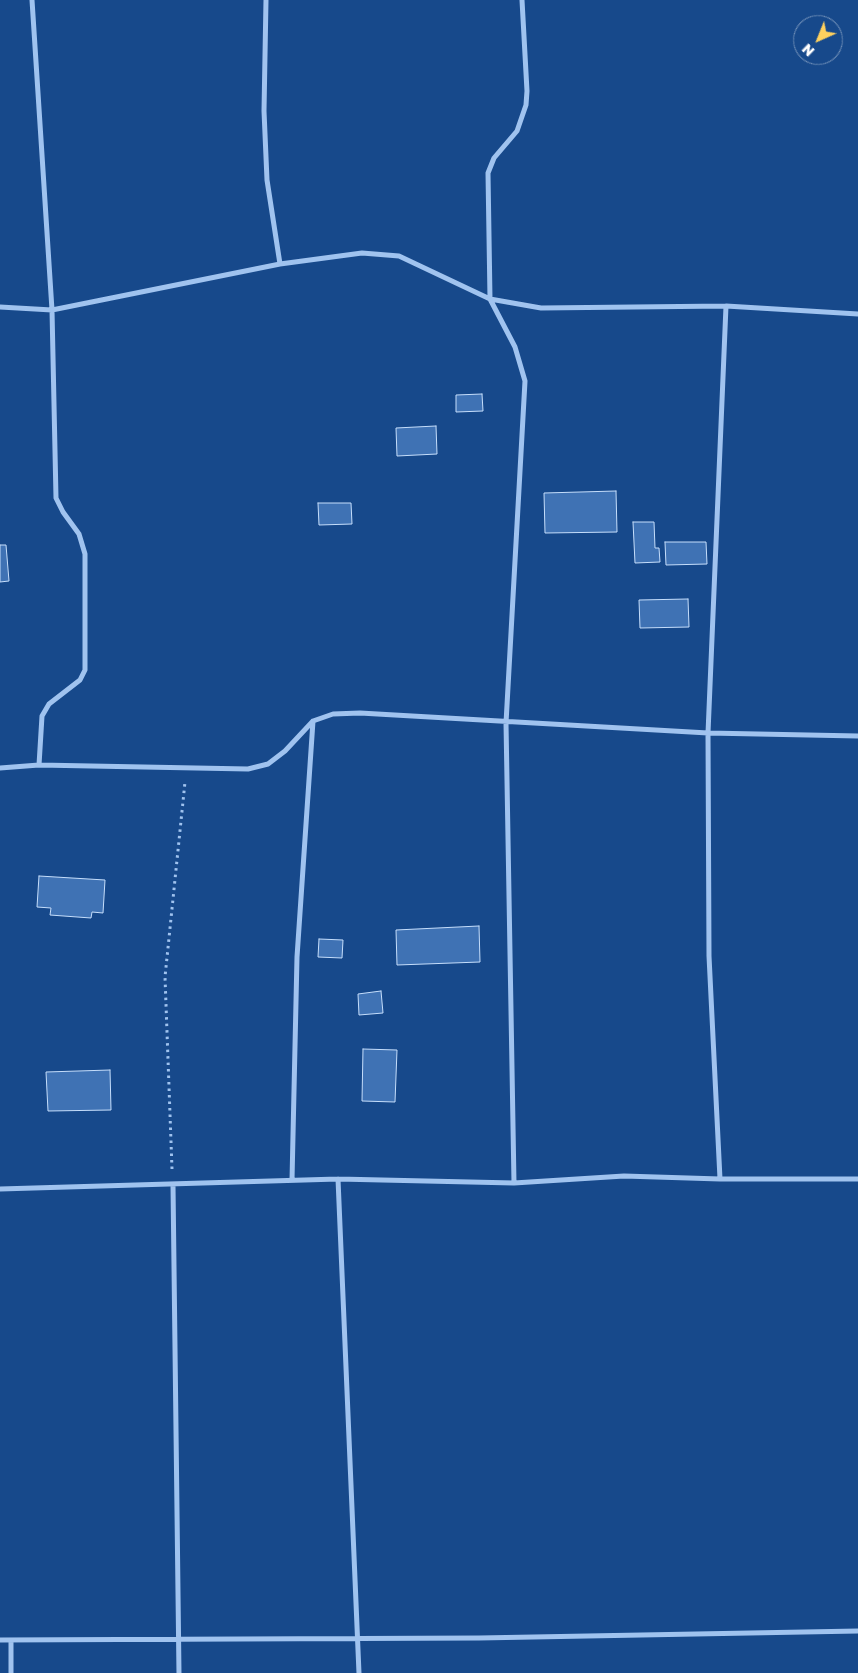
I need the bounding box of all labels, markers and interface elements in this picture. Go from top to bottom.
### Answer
north arrow [793,15,843,65]
text: N [798,41,818,60]

